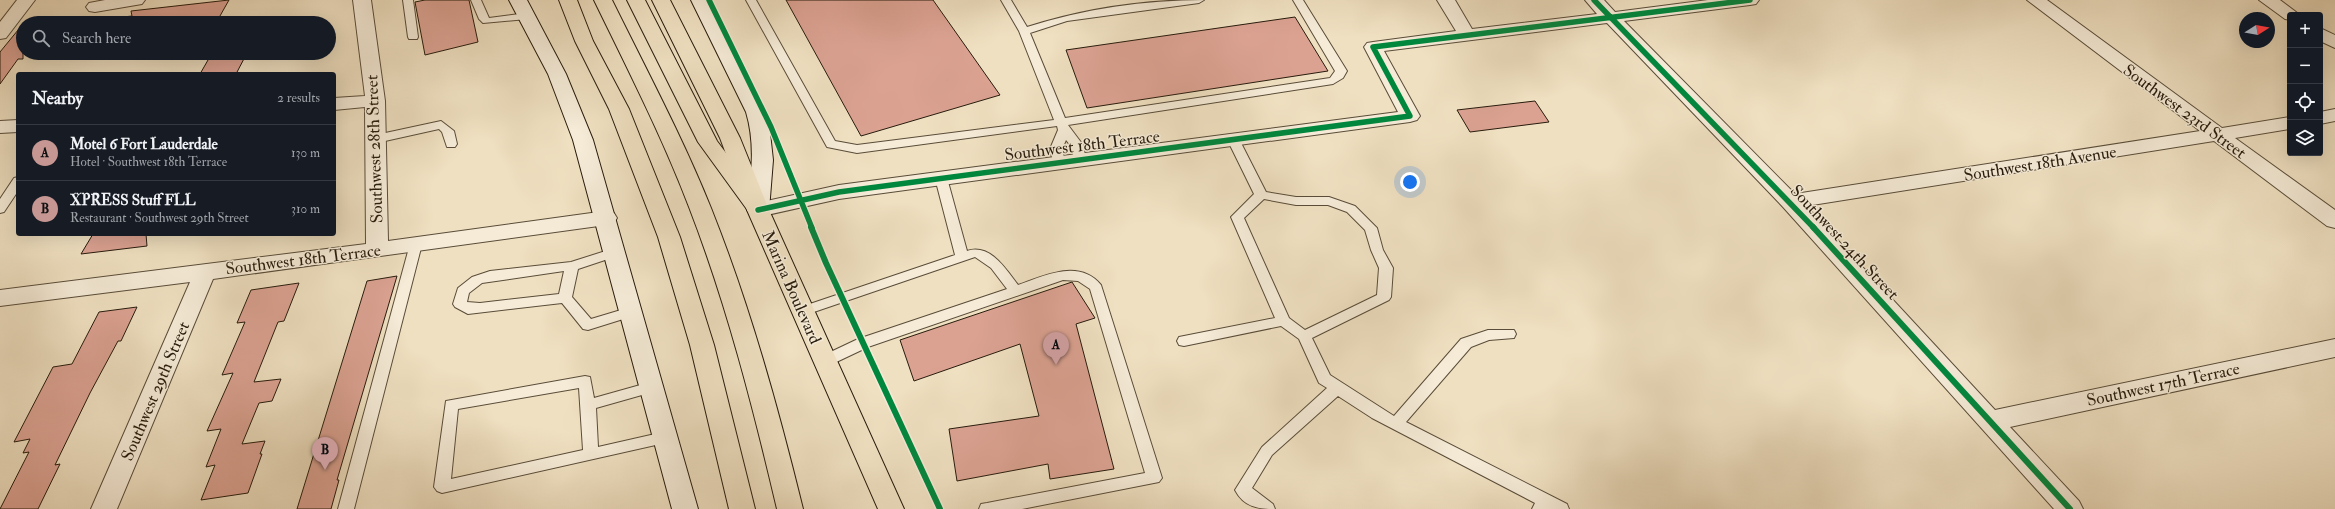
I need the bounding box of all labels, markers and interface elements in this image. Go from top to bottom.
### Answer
north arrow [2239,12,2275,48]
map controls [2287,12,2323,156]
button: + [2287,12,2323,48]
search box [16,16,336,60]
icon: search [30,27,52,49]
text: Search here [62,29,131,48]
button: − [2287,48,2323,84]
street label: Southwest 23rd Street [2119,60,2251,163]
street label: Southwest 28th Street [361,74,388,224]
button: locate [2287,84,2323,120]
text: Nearby [32,88,83,109]
text: 2 results [277,90,320,106]
button: layers [2287,120,2323,156]
street label: Southwest 18th Terrace [1003,126,1161,165]
text: Motel 6 Fort Lauderdale [70,135,218,154]
street label: Southwest 18th Avenue [1962,141,2118,186]
text: A [41,145,49,161]
text: 130 m [291,145,320,161]
text: Hotel · Southwest 18th Terrace [70,154,227,170]
your location [1400,172,1420,192]
street label: Southwest 24th Street [1786,180,1904,305]
text: XPRESS Stuff FLL [70,191,196,210]
text: B [41,201,49,217]
text: 310 m [291,201,320,217]
text: Restaurant · Southwest 29th Street [70,210,249,226]
street label: Marina Boulevard [757,227,826,348]
street label: Southwest 18th Terrace [224,240,382,279]
street label: Southwest 29th Street [117,318,194,464]
pin: A [1043,332,1069,365]
street label: Southwest 17th Terrace [2085,358,2242,411]
pin: B [312,437,338,470]

